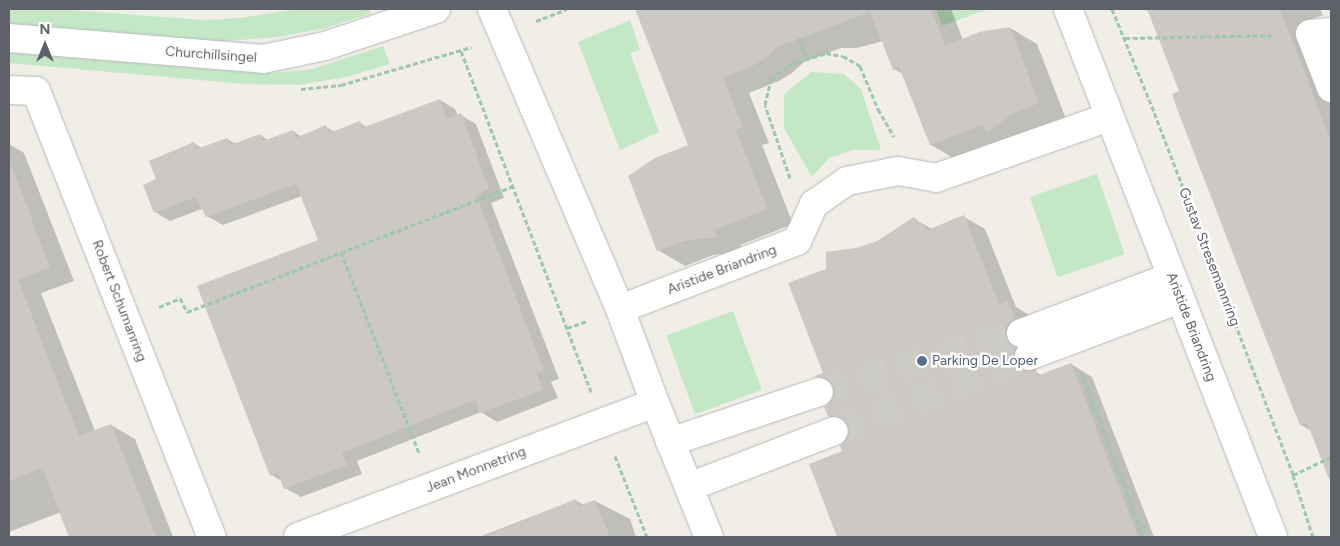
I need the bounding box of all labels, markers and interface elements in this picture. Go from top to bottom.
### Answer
north arrow [20,20,70,70]
text: N [40,21,50,38]
street label: Churchillsingel [165,43,257,67]
street label: Gustav Stresemannring [1175,185,1243,329]
street label: Robert Schumanring [88,238,150,364]
street label: Aristide Briandring [665,241,779,299]
street label: Aristide Briandring [1162,270,1220,384]
place label: Parking De Loper [932,353,1038,369]
marker: Parking De Loper [916,355,928,367]
street label: Jean Monnetring [424,443,528,497]

